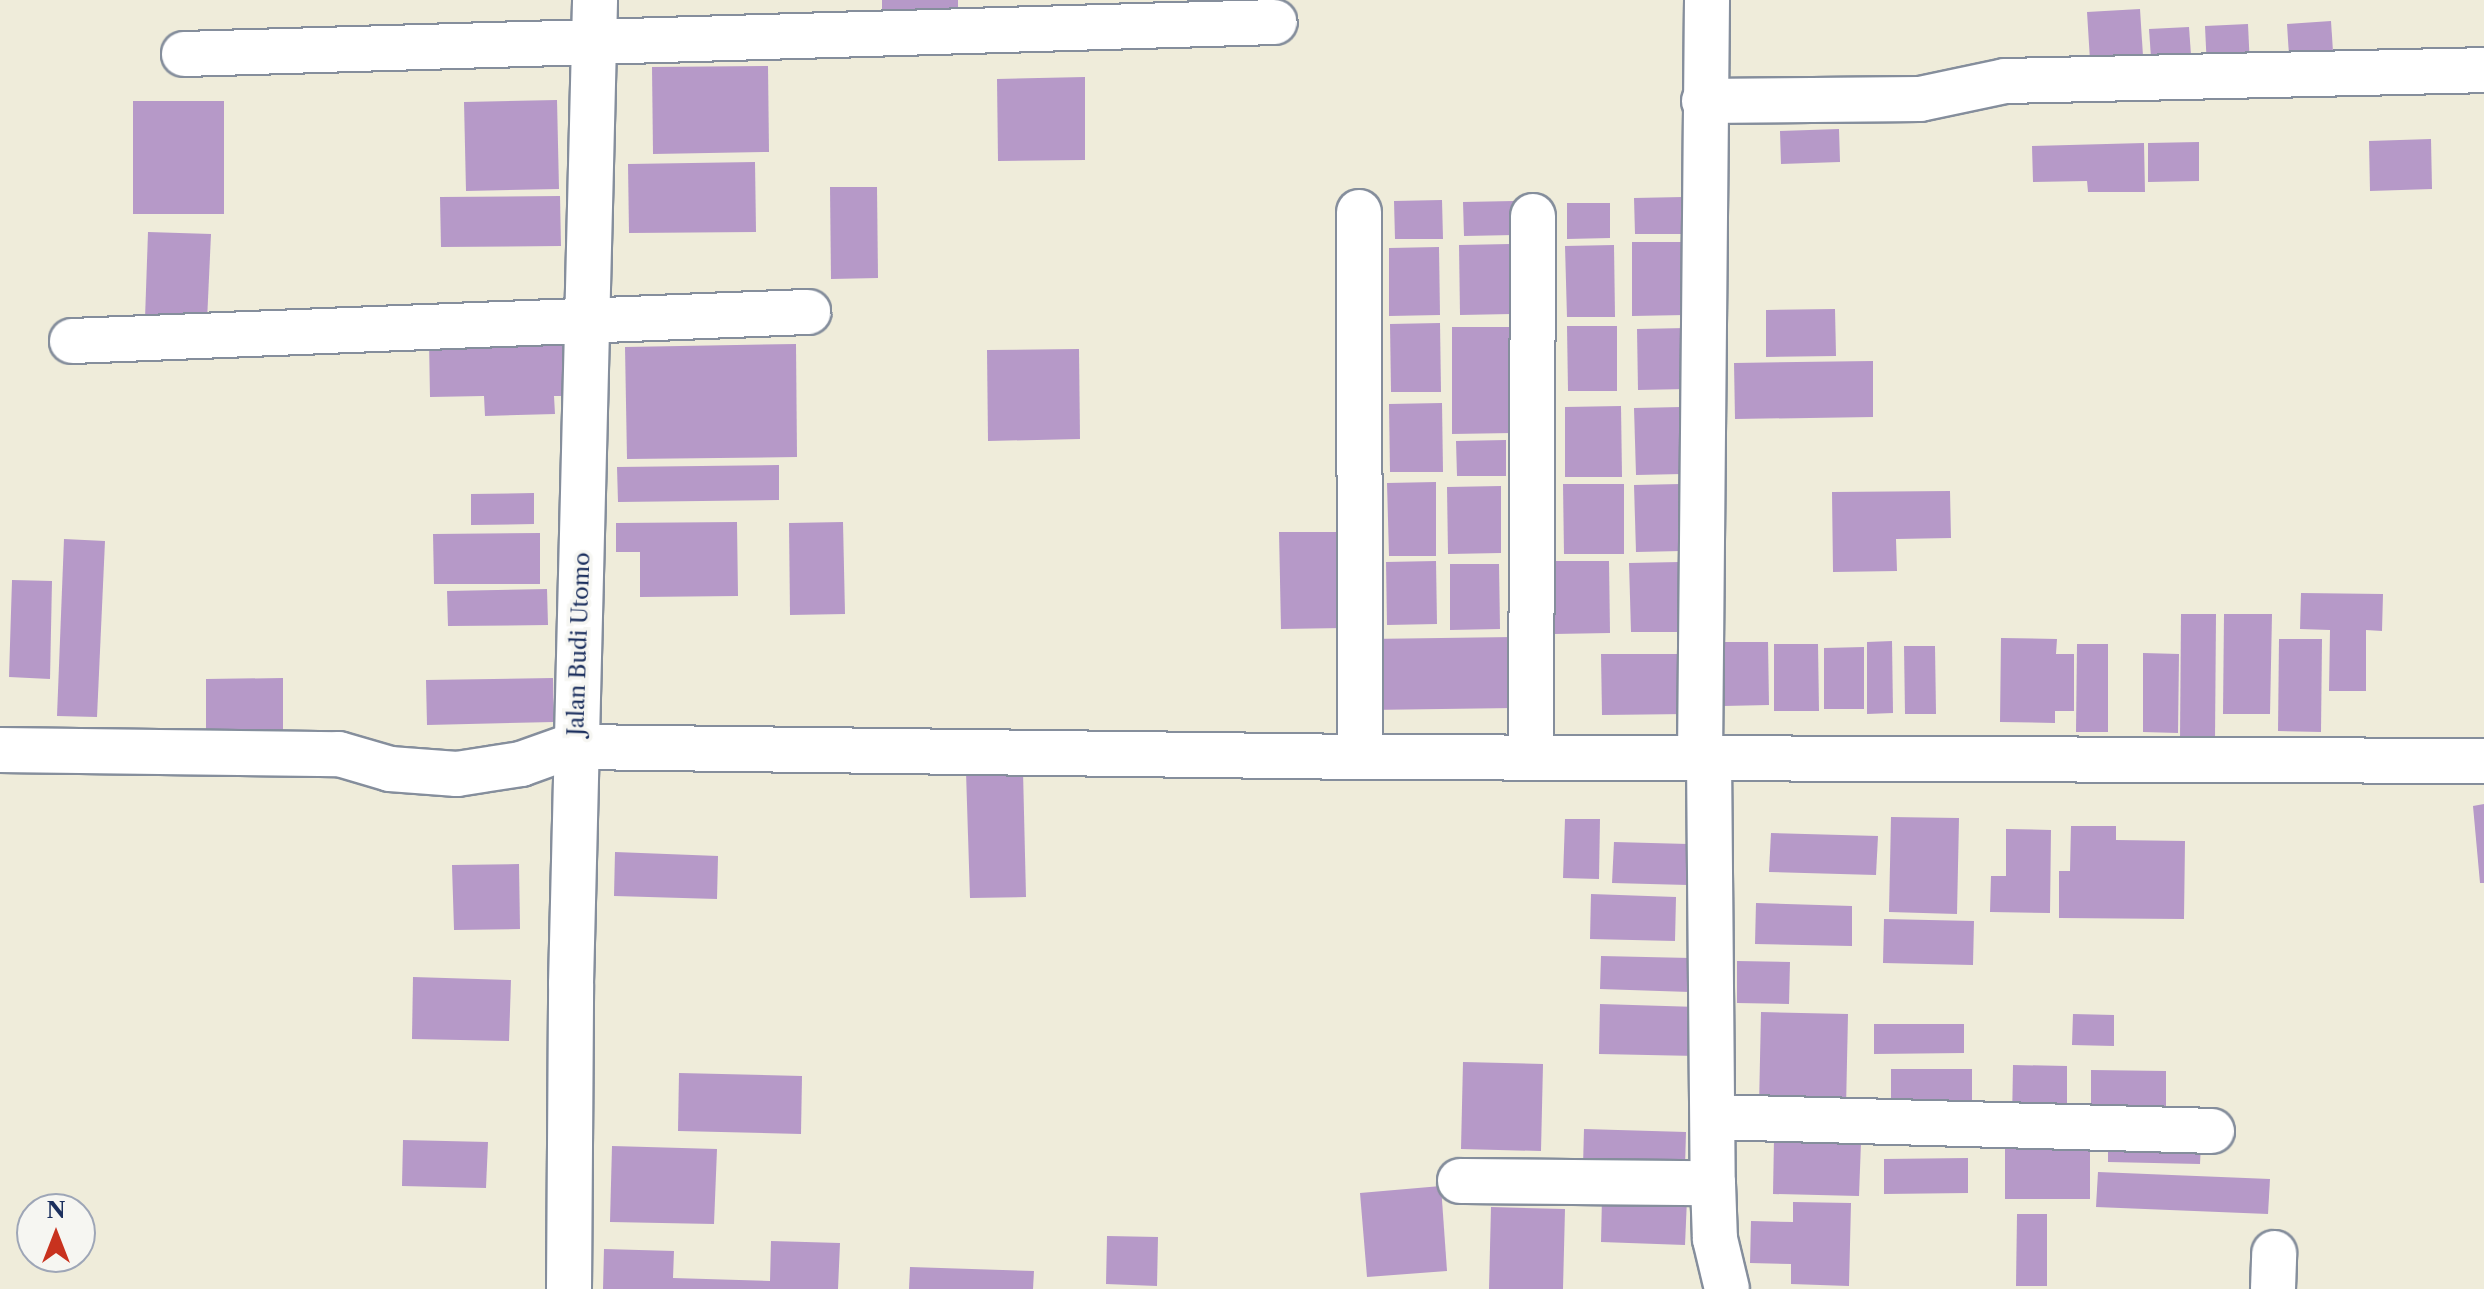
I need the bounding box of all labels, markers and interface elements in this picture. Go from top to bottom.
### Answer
street label: Jalan Budi Utomo [563,552,595,736]
north arrow [16,1193,96,1273]
text: N [46,1197,66,1224]

